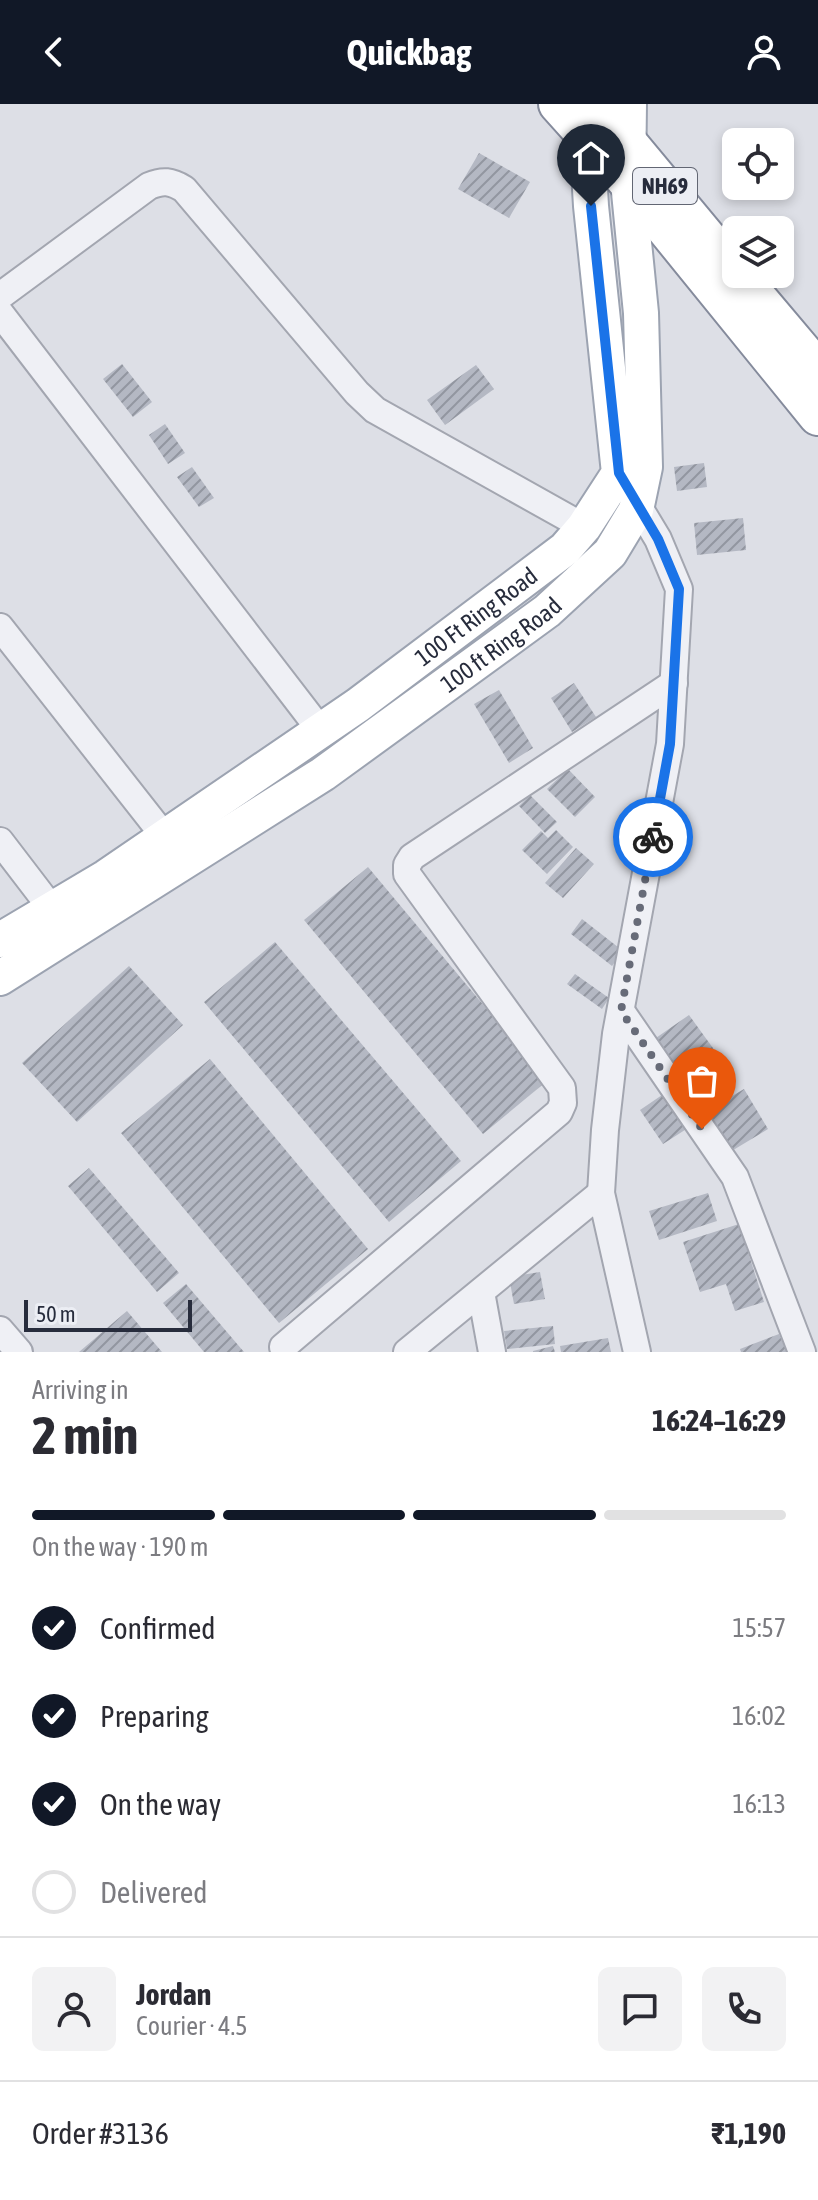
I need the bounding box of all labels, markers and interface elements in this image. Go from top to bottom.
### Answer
icon: back [32,30,76,74]
icon: person [742,30,786,74]
text: Quickbag [346,31,472,73]
pin [557,124,625,206]
map controls [722,128,794,288]
button: locate [722,128,794,200]
icon: home [569,136,613,180]
road number: NH69 [633,168,697,204]
button: layers [722,216,794,288]
street label: 100 Ft Ring Road [410,562,542,671]
street label: 100 ft Ring Road [435,591,567,697]
courier [613,797,693,877]
icon: bike [631,815,675,859]
pin [668,1047,736,1129]
icon: bag [680,1059,724,1103]
scale bar [24,1296,192,1332]
text: 50 m [36,1301,76,1327]
text: Arriving in [32,1375,129,1405]
text: 16:24–16:29 [652,1403,786,1437]
text: 2 min [32,1405,138,1465]
text: On the way · 190 m [32,1532,209,1562]
icon: check [32,1606,76,1650]
text: Confirmed [100,1611,215,1645]
text: 15:57 [732,1613,786,1643]
icon: check [32,1694,76,1738]
text: Preparing [100,1699,209,1733]
text: 16:02 [732,1701,786,1731]
icon: check [32,1782,76,1826]
text: On the way [100,1787,221,1821]
text: 16:13 [732,1789,786,1819]
text: Delivered [100,1875,208,1909]
button: person [32,1967,116,2051]
button: chat [598,1967,682,2051]
button: phone [702,1967,786,2051]
text: Jordan [136,1977,211,2011]
text: Courier · 4.5 [136,2011,247,2041]
text: Order #3136 [32,2116,169,2150]
text: ₹1,190 [711,2116,786,2150]

